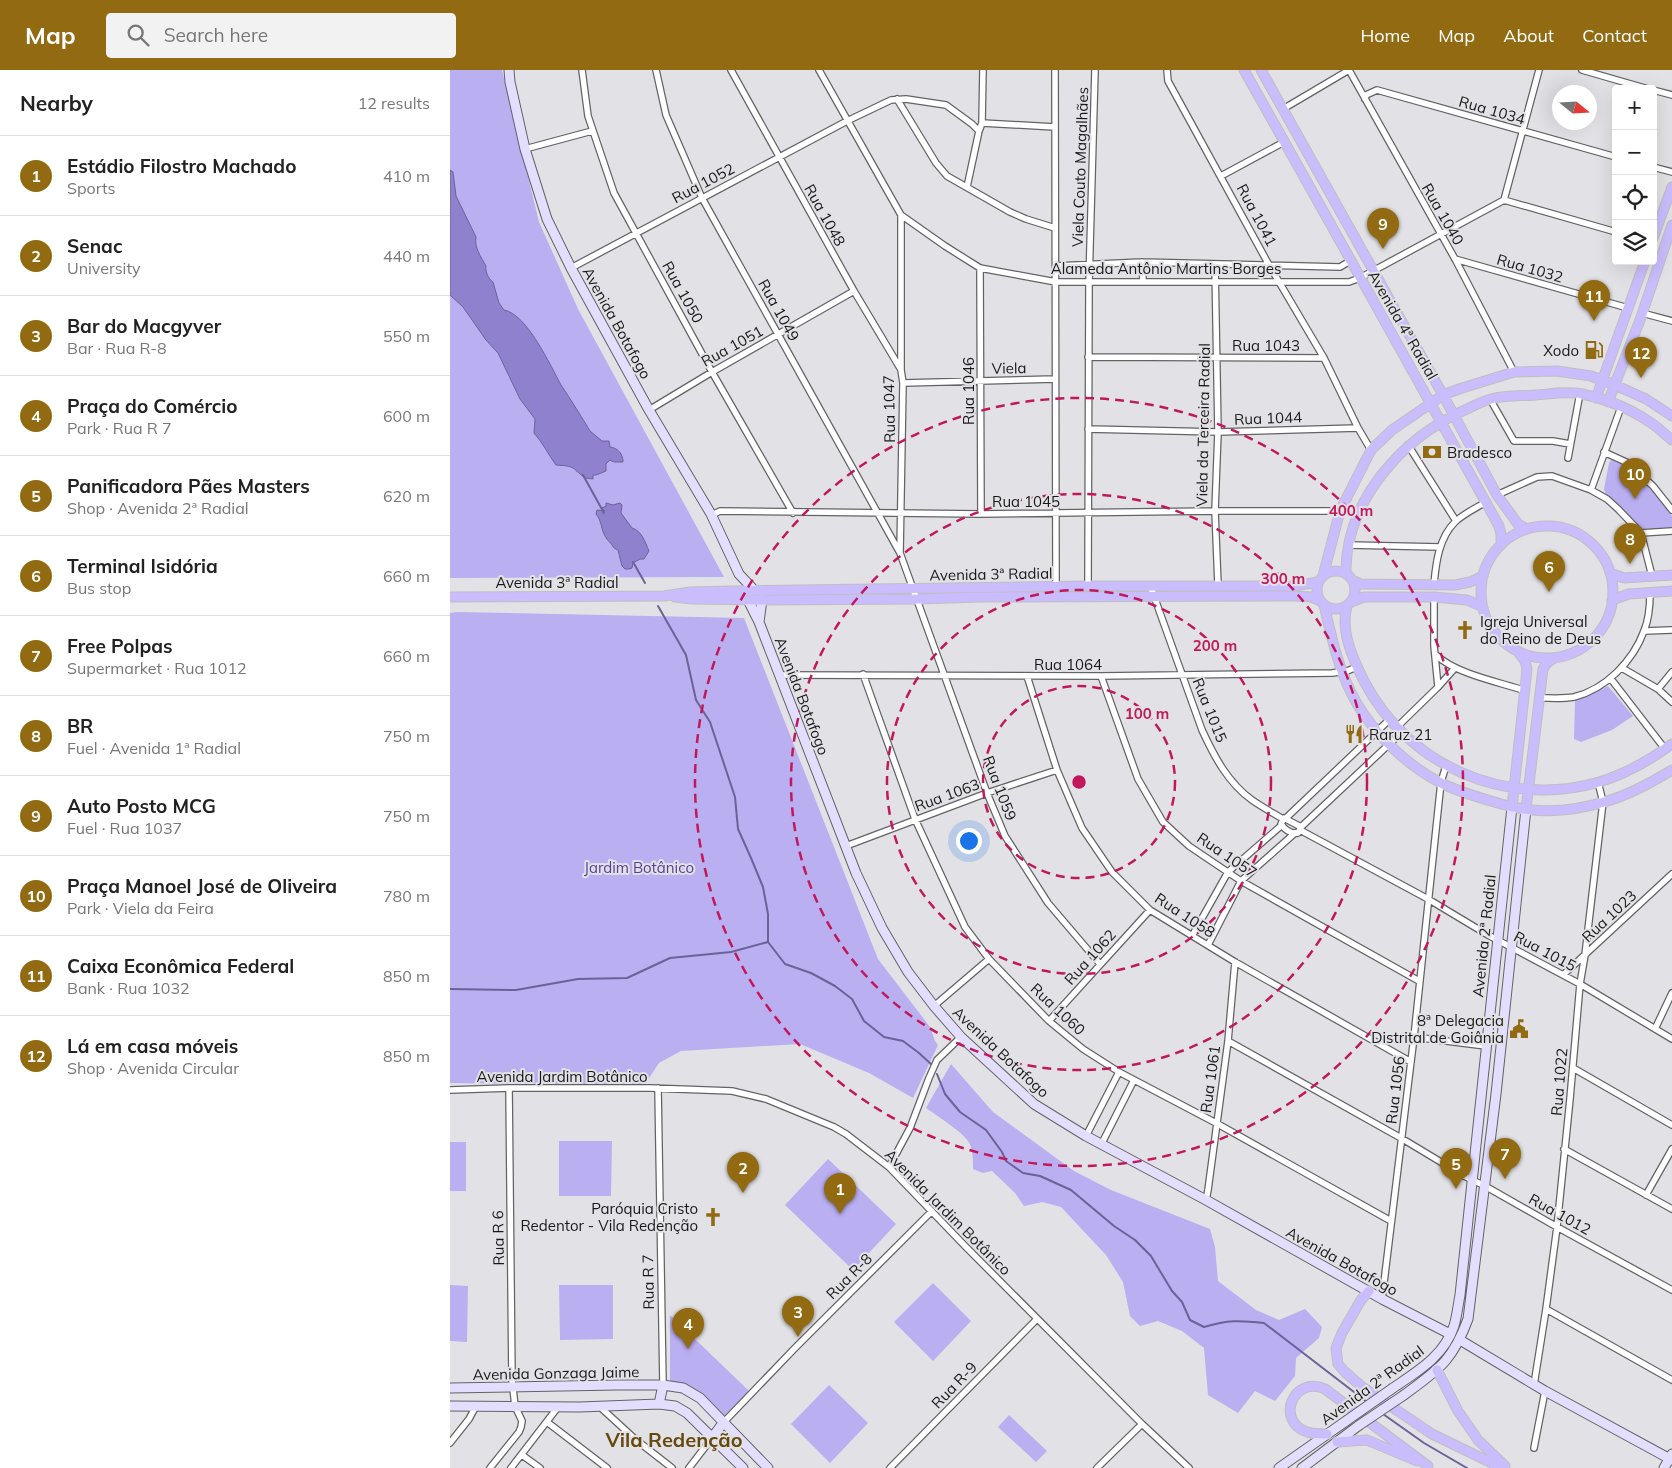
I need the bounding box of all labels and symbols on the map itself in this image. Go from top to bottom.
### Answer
north arrow [1552,85,1597,130]
street label: Viela Couto Magalhães [1068,87,1092,247]
street label: Rua 1034 [1457,92,1527,128]
street label: Rua 1052 [669,159,737,207]
street label: Rua 1040 [1418,180,1468,248]
street label: Rua 1048 [800,181,850,249]
street label: Rua 1041 [1233,181,1281,249]
pin: 9 [1367,208,1399,249]
street label: Rua 1032 [1495,250,1565,286]
street label: Rua 1050 [658,258,708,326]
street label: Alameda Antônio Martins Borges [1051,259,1281,278]
street label: Avenida Botafogo [578,264,656,382]
street label: Avenida 4ª Radial [1364,267,1442,383]
street label: Rua 1049 [754,276,804,344]
pin: 11 [1578,280,1610,321]
street label: Rua 1051 [698,321,766,371]
street label: Rua 1043 [1232,336,1300,355]
pin: 12 [1625,337,1657,378]
fuel station icon: Xodo [1583,339,1605,361]
place label: Xodo [1543,341,1579,360]
street label: Viela da Terceira Radial [1192,343,1214,507]
street label: Rua 1046 [959,357,978,425]
street label: Viela [991,358,1027,378]
street label: Rua 1047 [879,375,899,443]
street label: Rua 1044 [1234,407,1302,429]
bank icon: Bradesco [1421,441,1443,463]
place label: Bradesco [1447,443,1512,462]
pin: 10 [1619,458,1651,499]
street label: Rua 1045 [992,492,1060,511]
text: 400 m [1329,501,1373,520]
pin: 8 [1614,523,1646,564]
pin: 6 [1533,551,1565,592]
street label: Avenida 3ª Radial [929,563,1053,585]
text: 300 m [1261,569,1305,588]
street label: Avenida 3ª Radial [495,573,619,592]
place label: Igreja Universal do Reino de Deus [1480,612,1601,648]
church icon: Igreja Universal do Reino de Deus [1454,619,1476,641]
street label: Avenida Botafogo [771,634,833,758]
text: 200 m [1193,636,1237,655]
street label: Rua 1064 [1034,655,1102,674]
street label: Rua 1015 [1188,675,1232,745]
text: 100 m [1125,704,1169,723]
restaurant icon: Raruz 21 [1343,723,1365,745]
place label: Raruz 21 [1369,725,1432,744]
street label: Rua 1059 [979,753,1021,823]
centre of rings [1070,773,1088,791]
street label: Rua 1063 [912,774,982,816]
your location [956,828,982,854]
street label: Rua 1057 [1194,828,1260,882]
park label: Jardim Botânico [584,858,694,877]
street label: Avenida 2ª Radial [1468,874,1500,998]
street label: Rua 1023 [1578,886,1640,946]
street label: Rua 1058 [1151,889,1219,941]
street label: Rua 1062 [1060,925,1120,989]
street label: Rua 1015 [1511,927,1579,975]
street label: Rua 1060 [1027,979,1089,1039]
street label: Avenida Botafogo [949,1002,1053,1102]
place label: 8ª Delegacia Distrital de Goiânia [1371,1011,1504,1047]
public building icon: 8ª Delegacia Distrital de Goiânia [1508,1018,1530,1040]
street label: Rua 1061 [1196,1044,1224,1114]
street label: Rua 1022 [1547,1047,1571,1117]
street label: Rua 1056 [1381,1055,1409,1125]
street label: Avenida Jardim Botânico [477,1067,648,1086]
pin: 7 [1489,1138,1521,1179]
street label: Avenida Jardim Botânico [881,1145,1015,1279]
pin: 5 [1440,1148,1472,1189]
pin: 2 [727,1152,759,1193]
pin: 1 [824,1173,856,1214]
street label: Rua 1012 [1526,1189,1594,1239]
place label: Paróquia Cristo Redentor - Vila Redenção [520,1199,698,1235]
church icon: Paróquia Cristo Redentor - Vila Redenção [702,1206,724,1228]
street label: Rua R 6 [488,1210,508,1266]
street label: Avenida Botafogo [1283,1222,1401,1300]
street label: Rua R-8 [822,1249,876,1303]
street label: Rua R 7 [638,1254,658,1310]
pin: 3 [782,1296,814,1337]
pin: 4 [672,1308,704,1349]
street label: Avenida 2ª Radial [1317,1341,1427,1429]
street label: Rua R-9 [927,1358,981,1412]
street label: Avenida Gonzaga Jaime [472,1362,640,1384]
district label: Vila Redenção [604,1427,743,1452]

